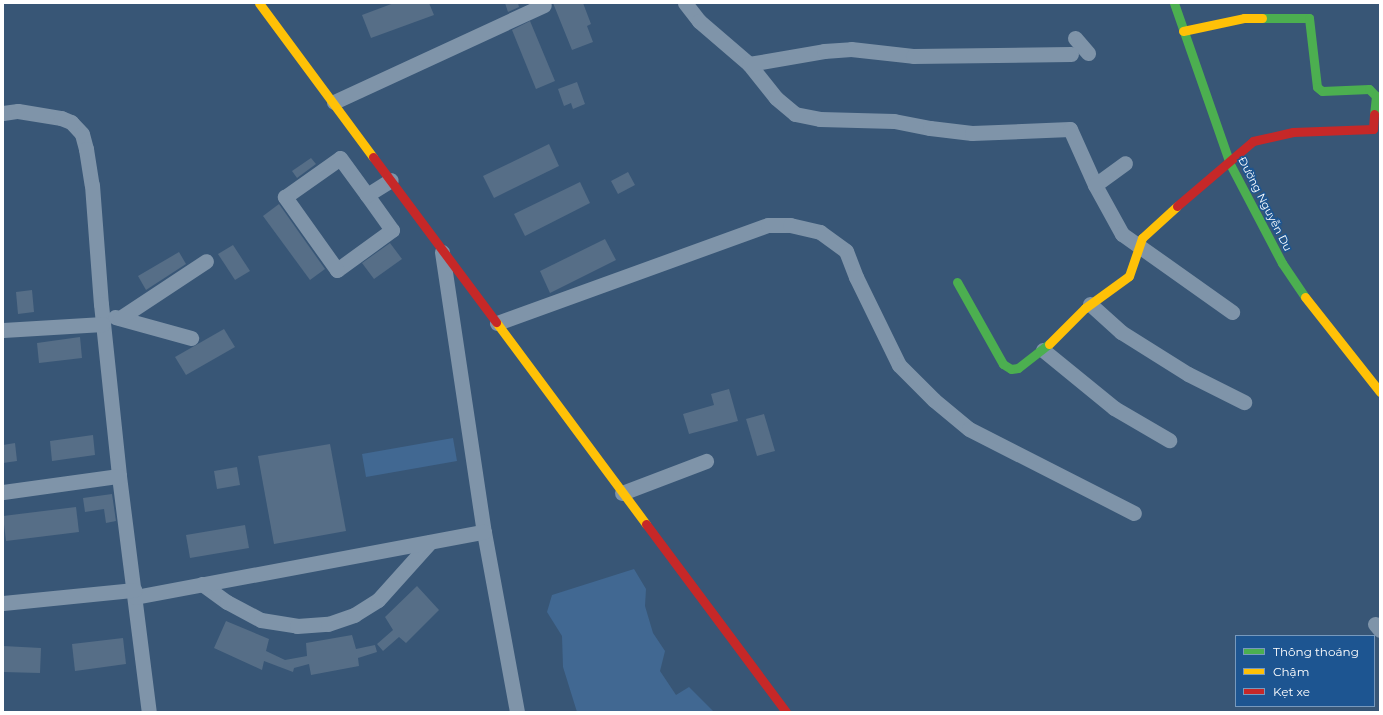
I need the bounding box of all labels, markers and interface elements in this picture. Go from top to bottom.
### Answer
street label: Đường Nguyễn Du [1235,155,1295,253]
legend [1235,635,1375,707]
text: Thông thoáng [1273,644,1359,659]
text: Chậm [1273,664,1309,679]
text: Kẹt xe [1273,684,1310,699]

